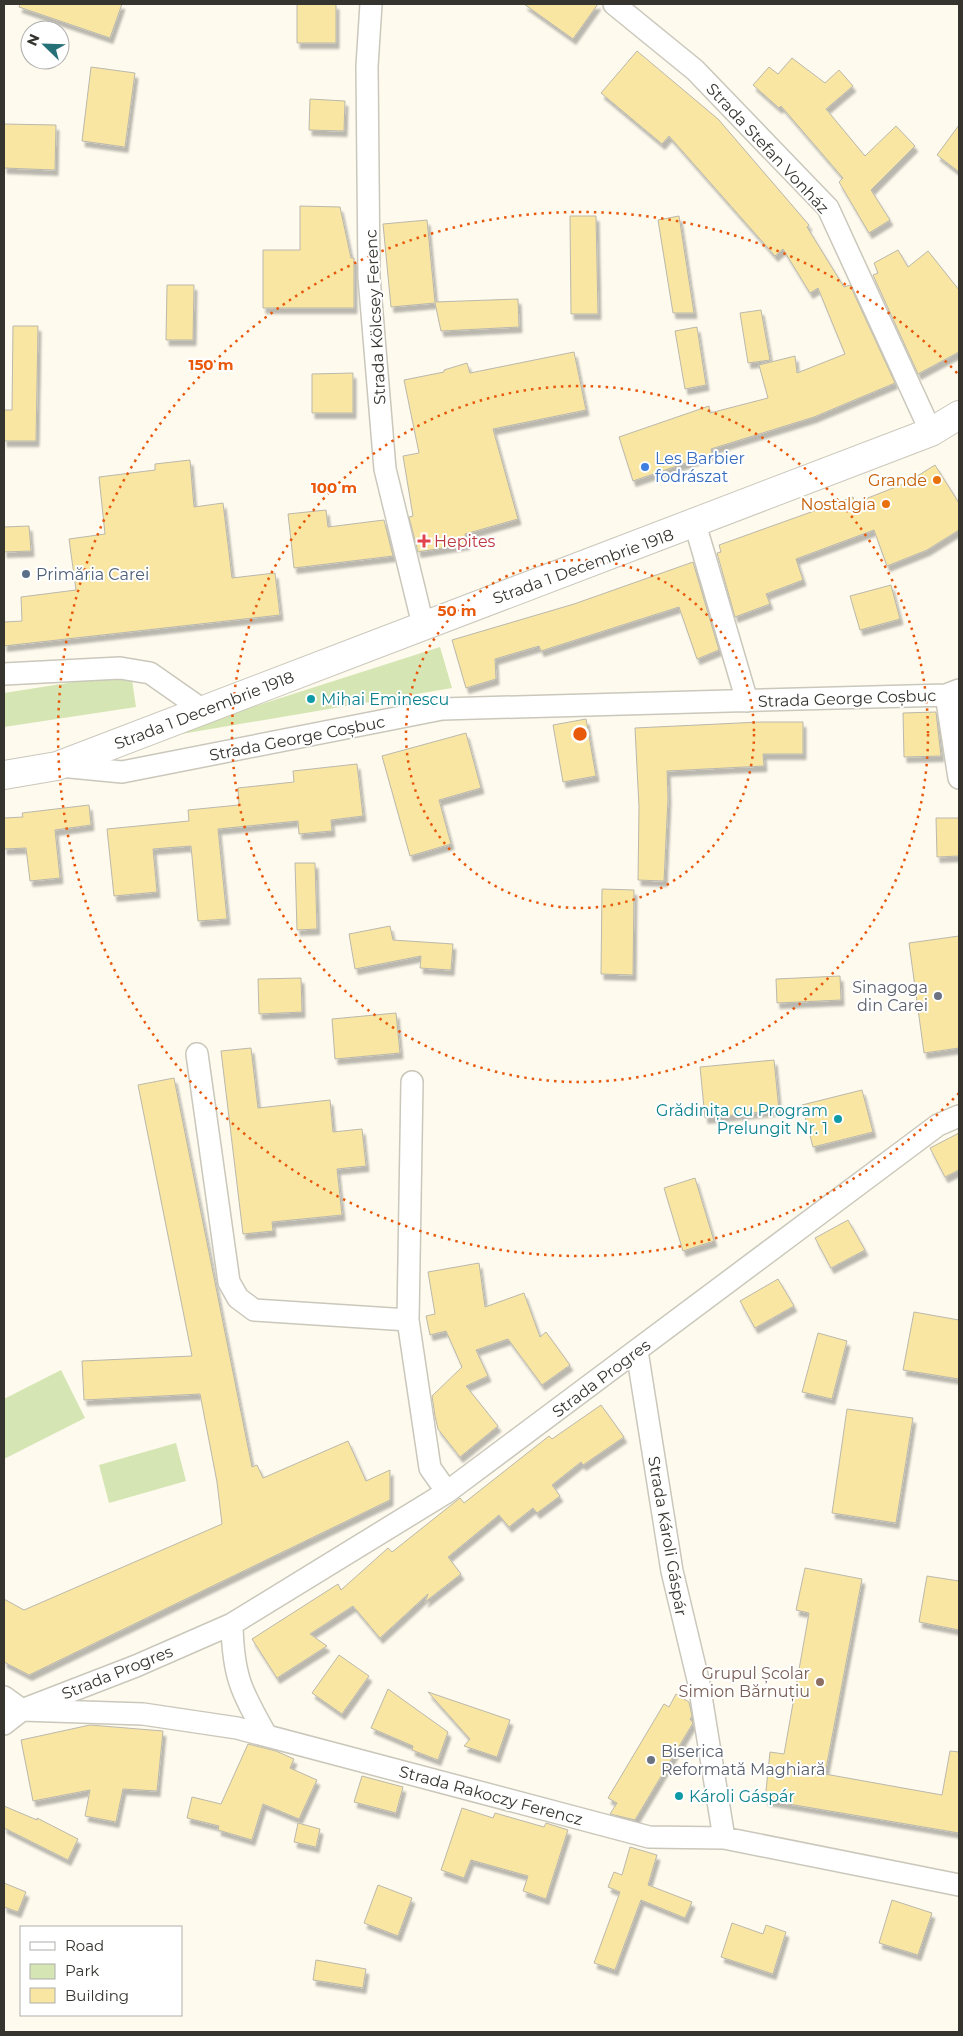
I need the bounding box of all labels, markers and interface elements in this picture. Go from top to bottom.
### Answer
north arrow [20,20,70,70]
text: N [23,31,44,49]
street label: Strada Stefan Vonház [702,79,833,217]
street label: Strada Kölcsey Ferenc [361,229,390,405]
text: 150 m [189,355,233,374]
place label: Les Barbier fodrászat [655,449,745,486]
marker: Les Barbier fodrászat [639,461,651,473]
place label: Grande [868,471,927,490]
marker: Grande [931,474,943,486]
text: 100 m [311,478,357,497]
place label: Nostalgia [801,495,876,514]
marker: Nostalgia [880,498,892,510]
street label: Strada 1 Decembrie 1918 [490,525,676,608]
place label: Hepites [434,532,496,551]
marker: Hepites [418,535,430,547]
place label: Primăria Carei [36,565,149,584]
marker: Primăria Carei [20,568,32,580]
text: 50 m [437,601,477,620]
street label: Strada 1 Decembrie 1918 [112,667,297,754]
street label: Strada George Coșbuc [757,686,937,712]
place label: Mihai Eminescu [321,690,449,709]
marker: Mihai Eminescu [305,693,317,705]
street label: Strada George Coșbuc [208,712,387,766]
centre of rings [571,725,589,743]
place label: Sinagoga din Carei [852,978,928,1015]
marker: Sinagoga din Carei [932,990,944,1002]
place label: Grădinița cu Program Prelungit Nr. 1 [656,1101,828,1138]
marker: Grădinița cu Program Prelungit Nr. 1 [832,1113,844,1125]
street label: Strada Progres [548,1335,654,1422]
street label: Strada Károli Gáspár [644,1455,691,1617]
street label: Strada Progres [59,1641,176,1703]
place label: Grupul Școlar Simion Bărnuțiu [679,1664,810,1702]
marker: Grupul Școlar Simion Bărnuțiu [814,1676,826,1688]
place label: Biserica Reformată Maghiară [661,1742,826,1779]
marker: Biserica Reformată Maghiară [645,1754,657,1766]
street label: Strada Rakoczy Ferencz [397,1762,585,1829]
place label: Károli Gáspár [689,1787,795,1806]
marker: Károli Gáspár [673,1790,685,1802]
legend [20,1926,182,2016]
text: Road [65,1936,104,1955]
text: Park [65,1961,99,1980]
text: Building [65,1986,129,2005]

